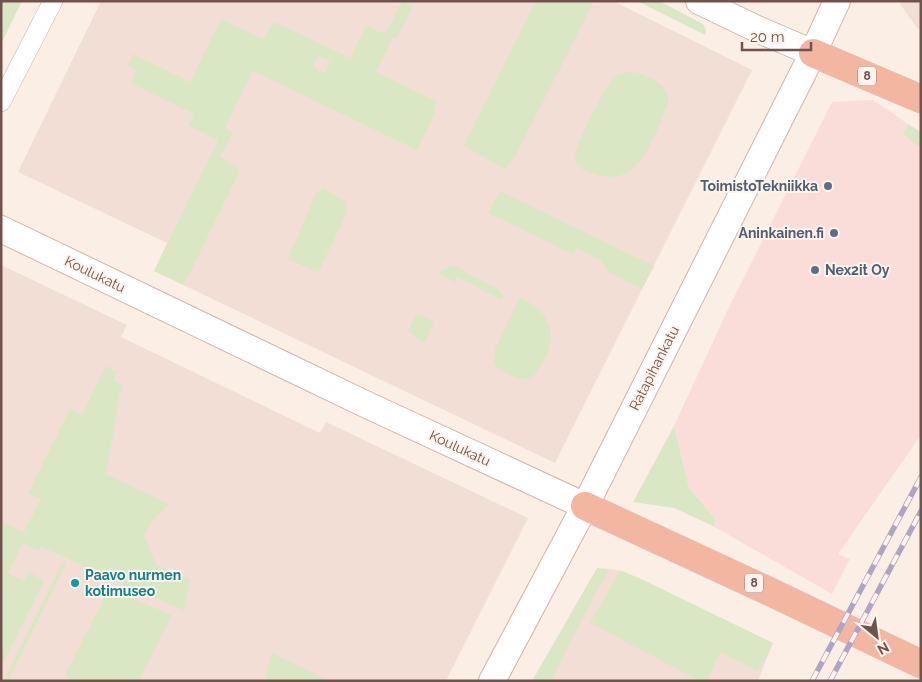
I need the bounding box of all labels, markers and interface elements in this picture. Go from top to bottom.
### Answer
scale bar [742,20,811,52]
text: 20 m [750,28,785,46]
road number: 8 [858,66,876,85]
place label: ToimistoTekniikka [700,178,818,194]
marker: ToimistoTekniikka [822,180,834,192]
place label: Aninkainen.fi [739,225,824,241]
marker: Aninkainen.fi [828,227,840,239]
street label: Koulukatu [62,252,128,296]
place label: Nex2it Oy [825,262,890,278]
marker: Nex2it Oy [809,264,821,276]
street label: Ratapihankatu [626,323,682,413]
street label: Koulukatu [427,427,493,469]
place label: Paavo nurmen kotimuseo [85,567,181,599]
road number: 8 [745,574,763,592]
marker: Paavo nurmen kotimuseo [69,577,81,589]
north arrow [852,612,902,662]
text: N [875,639,892,658]

